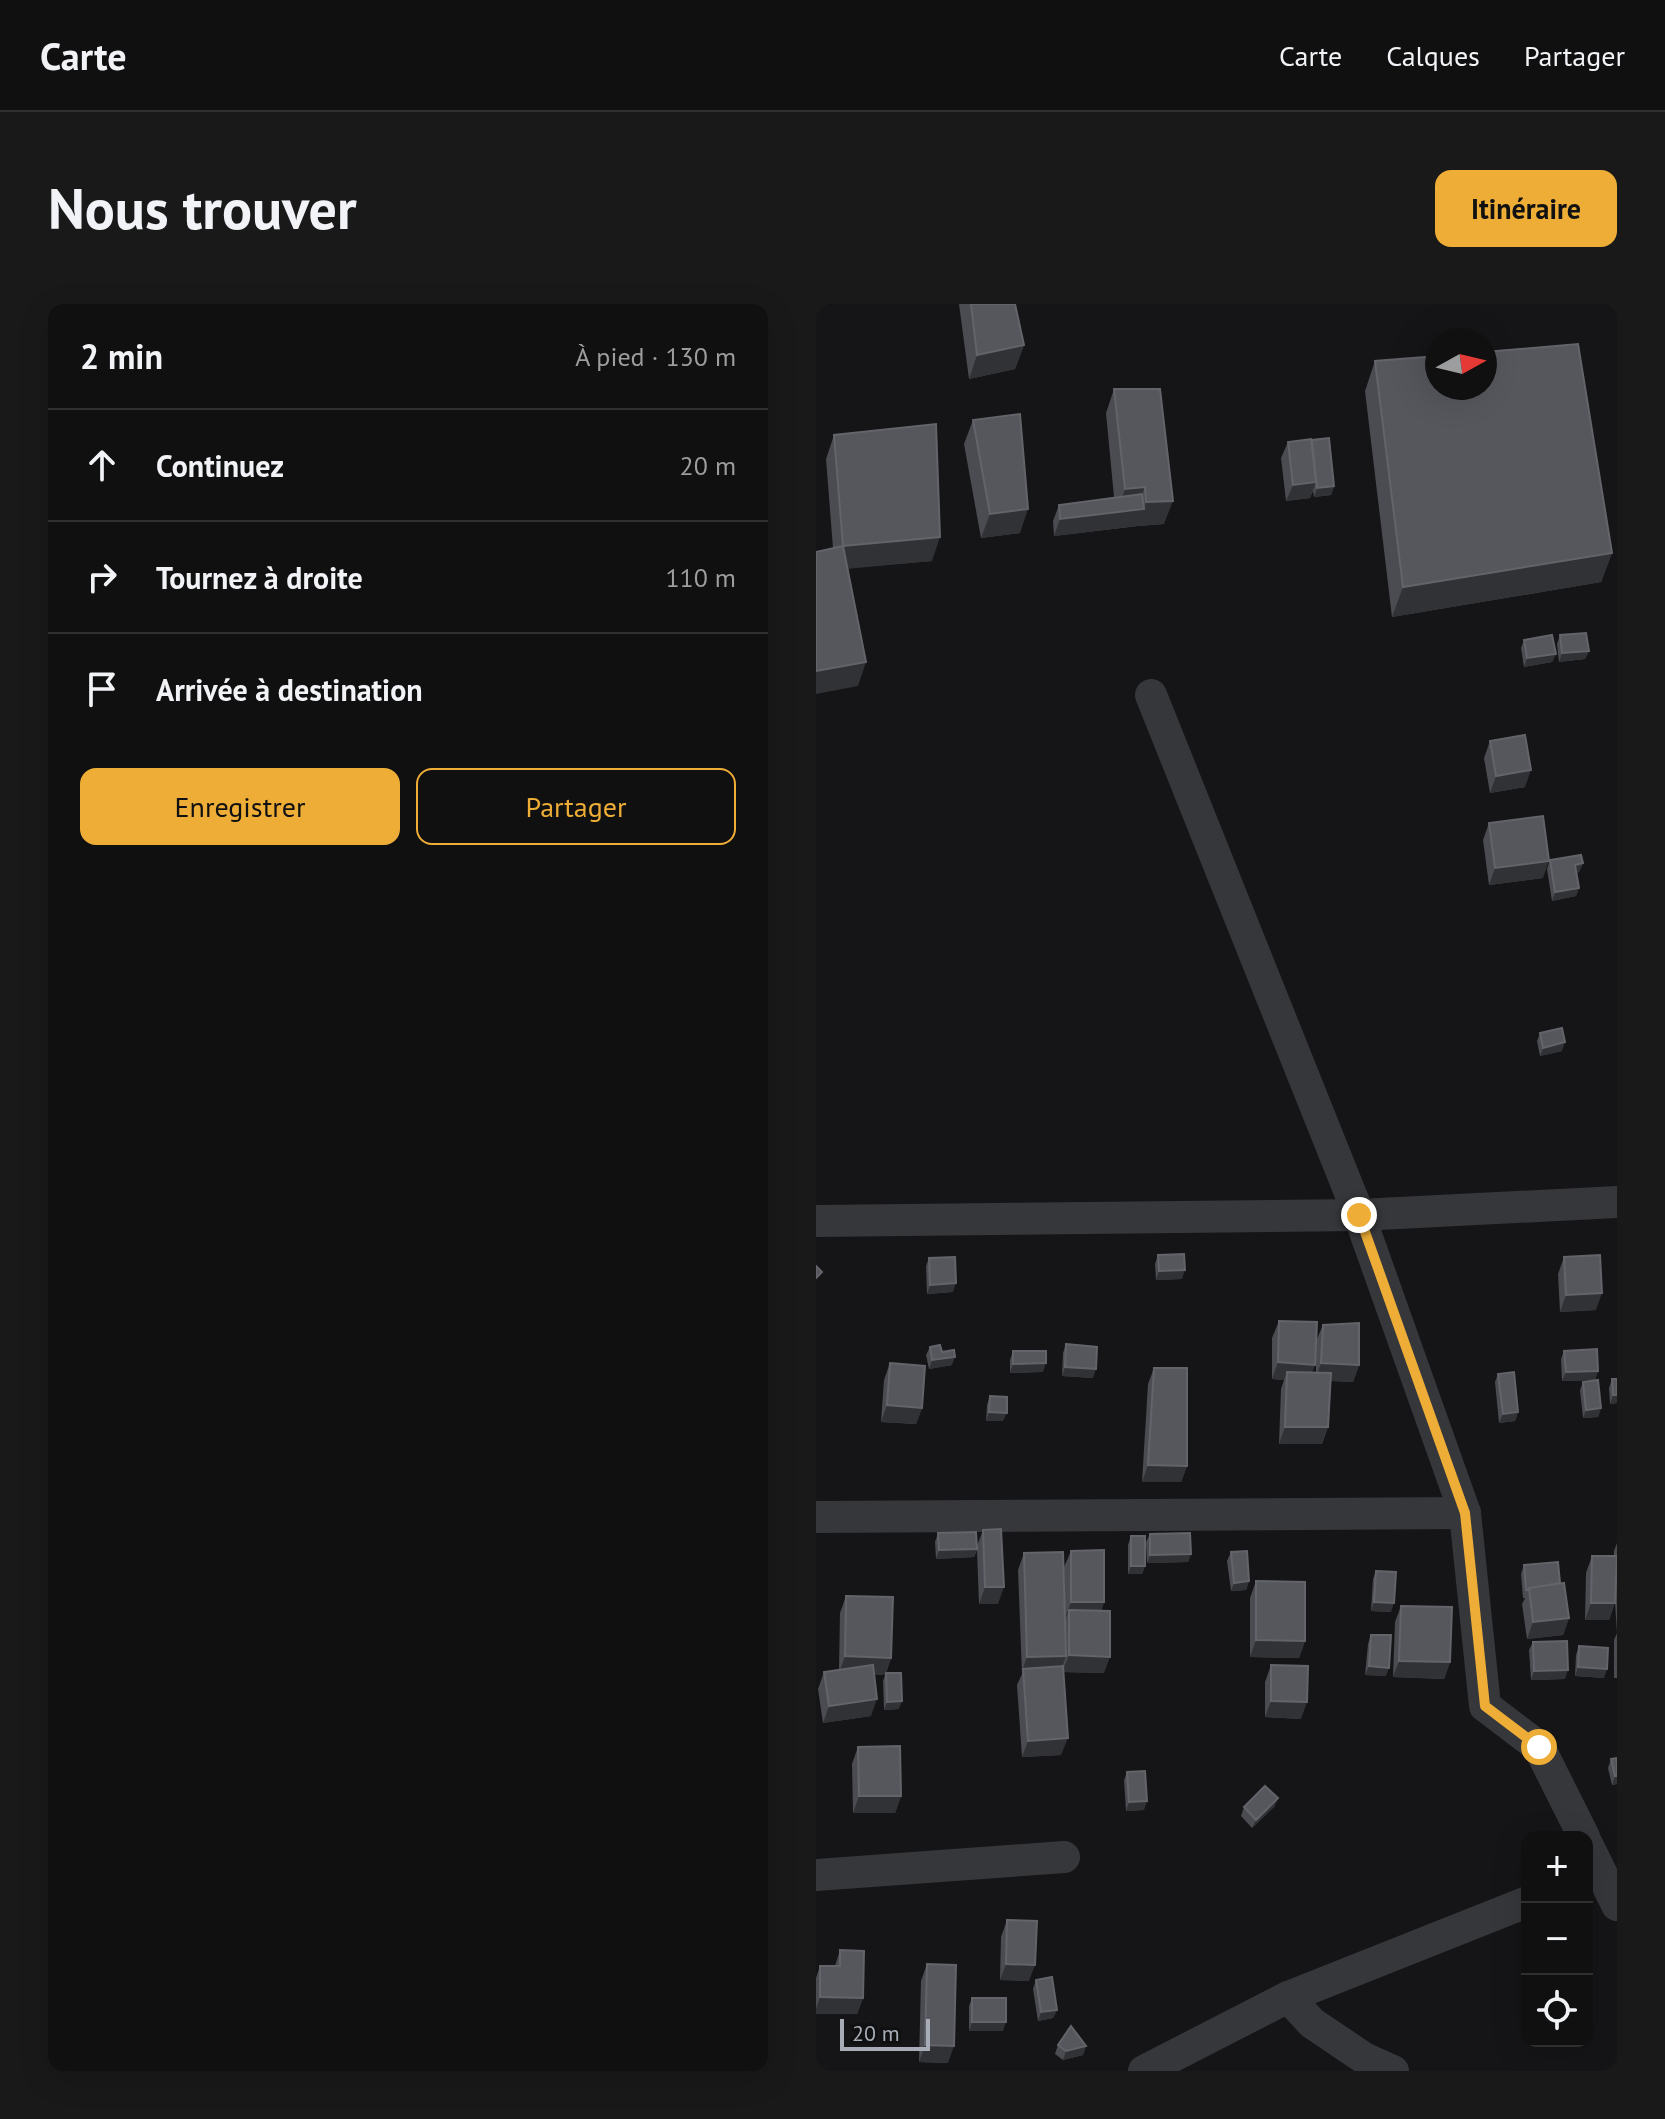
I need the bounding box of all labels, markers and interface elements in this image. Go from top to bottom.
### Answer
text: Carte [40,31,127,80]
text: Carte [1279,37,1342,74]
text: Calques [1386,37,1480,74]
text: Partager [1524,37,1625,74]
button: Itinéraire [1435,170,1617,247]
text: Nous trouver [48,172,357,244]
north arrow [1425,328,1497,400]
text: 2 min [80,334,163,378]
text: À pied · 130 m [575,340,736,373]
icon: ahead [80,443,124,487]
text: Continuez [156,446,284,485]
text: 20 m [680,449,736,482]
icon: right [80,555,124,599]
text: Tournez à droite [156,558,363,597]
text: 110 m [665,561,736,594]
icon: arrive [80,667,124,711]
text: Arrivée à destination [156,670,423,709]
button: Enregistrer [80,768,400,845]
button: Partager [416,768,736,845]
route end [1341,1197,1377,1233]
route start [1521,1729,1557,1765]
map controls [1521,1831,1593,2047]
button: + [1521,1831,1593,1903]
button: − [1521,1903,1593,1975]
button: locate [1521,1975,1593,2047]
scale bar [840,2015,930,2051]
text: 20 m [852,2019,900,2047]

